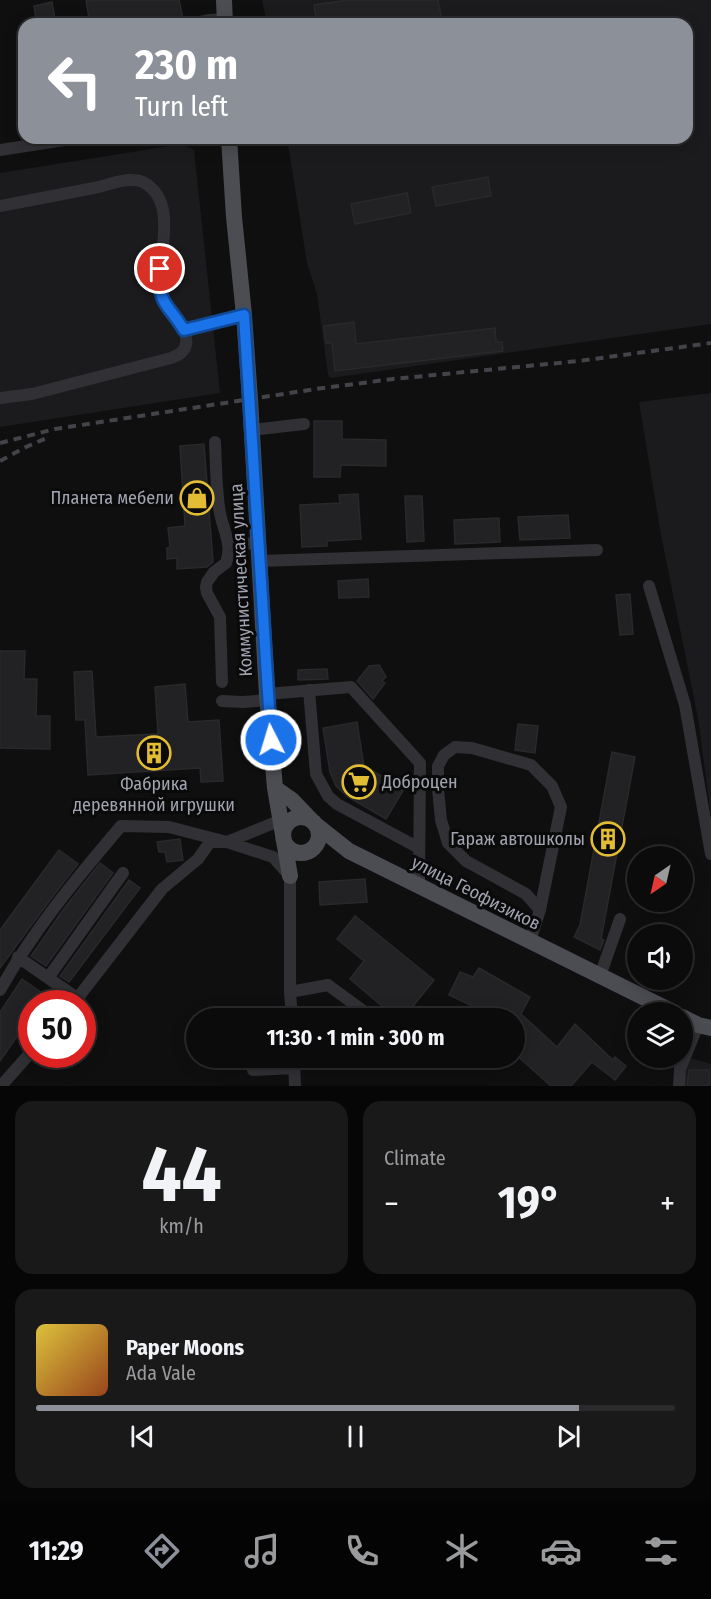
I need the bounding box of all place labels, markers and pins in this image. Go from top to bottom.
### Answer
pin [134,243,185,294]
shop icon: Планета мебели [179,480,215,516]
place label: Планета мебели [50,487,174,509]
building icon: Фабрика деревянной игрушки [136,735,172,771]
supermarket icon: Доброцен [341,764,377,800]
place label: Доброцен [381,771,458,793]
place label: Фабрика деревянной игрушки [73,773,235,816]
building icon: Гараж автошколы [590,821,626,857]
place label: Гараж автошколы [450,828,585,850]

